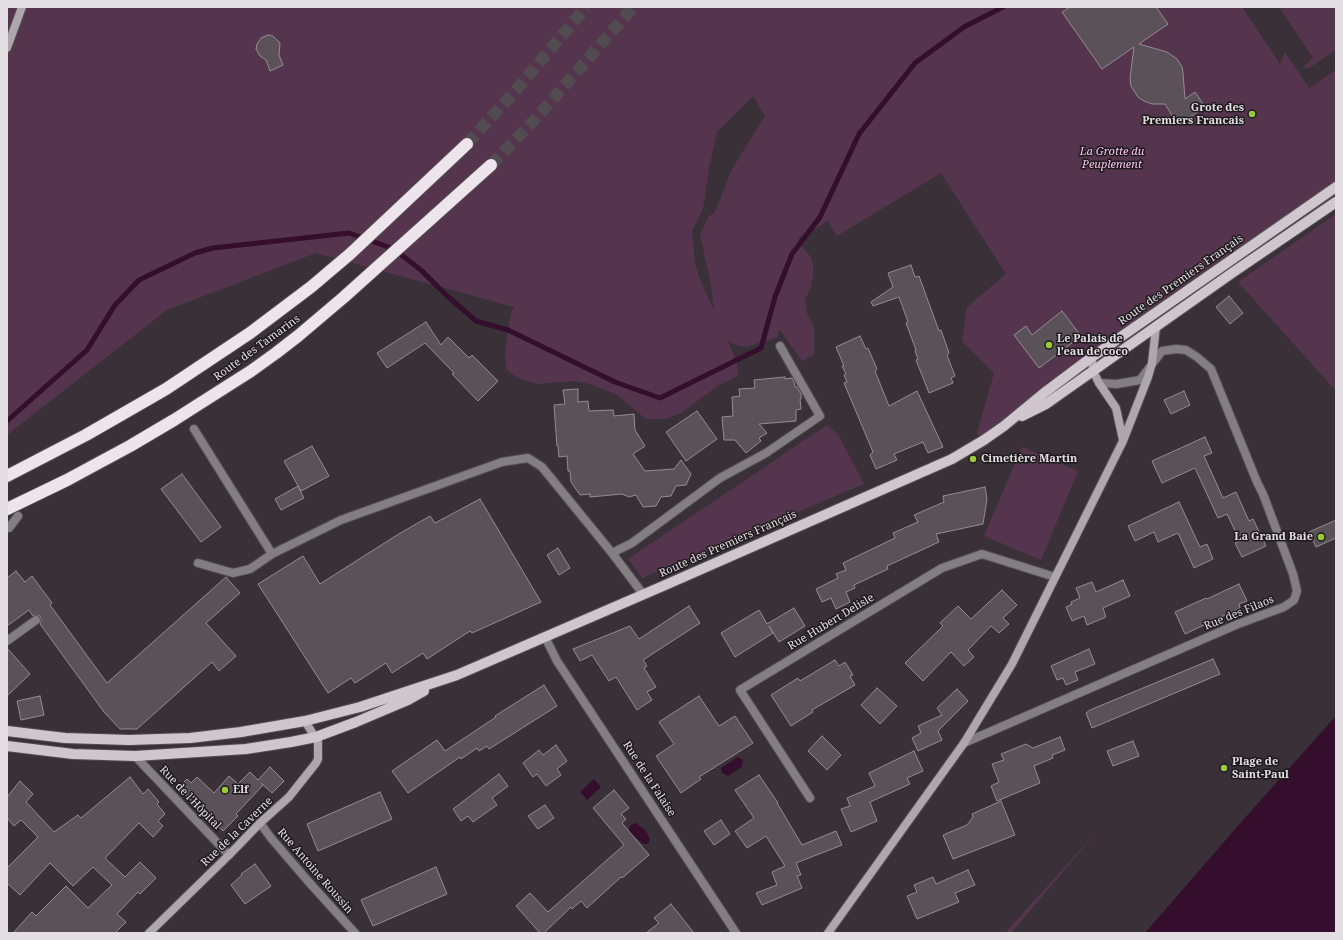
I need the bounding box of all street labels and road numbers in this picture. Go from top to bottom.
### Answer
street label: Route des Premiers Français [1116,232,1246,328]
street label: Route des Tamarins [211,312,303,384]
street label: Route des Premiers Français [657,508,799,580]
street label: Rue Hubert Delisle [785,591,877,653]
street label: Rue des Filaos [1202,593,1276,633]
street label: Rue de la Falaise [620,739,678,819]
street label: Rue de l'Hôpital [156,764,224,832]
street label: Rue de la Caverne [199,795,275,869]
street label: Rue Antoine Roussin [274,826,356,916]

